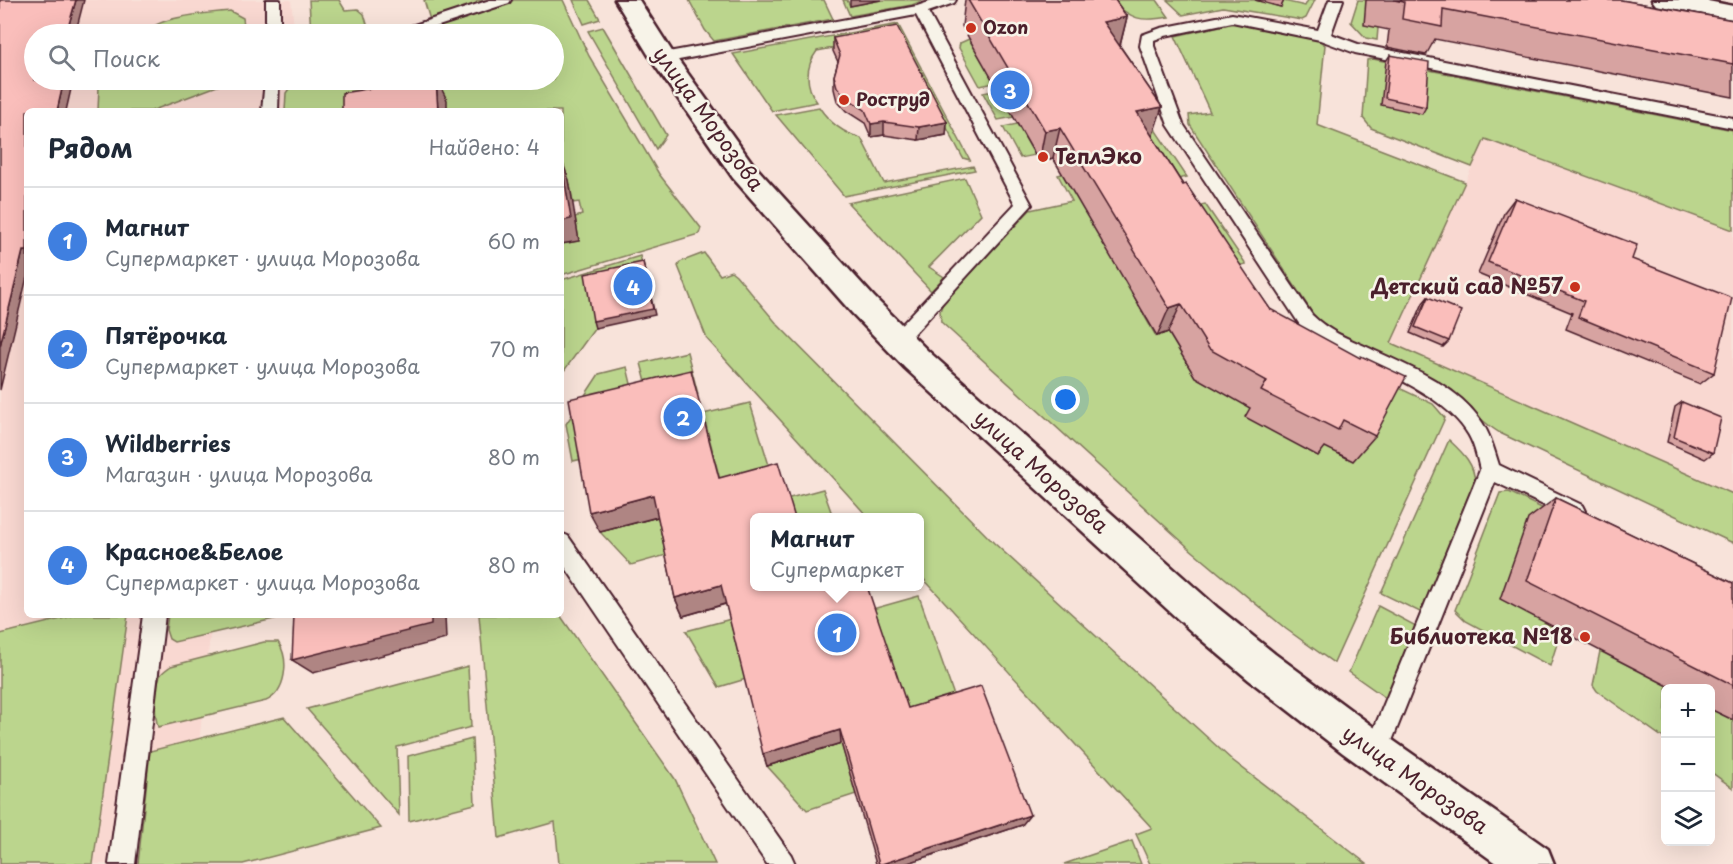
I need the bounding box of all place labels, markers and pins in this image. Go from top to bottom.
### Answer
place label: Ozon [983,13,1028,40]
marker: Ozon [964,21,978,35]
pin: 3 [990,68,1030,112]
place label: Роструд [856,85,930,112]
marker: Роструд [837,93,851,107]
place label: ТеплЭко [1055,139,1142,171]
marker: ТеплЭко [1036,150,1050,164]
pin: 4 [614,264,652,308]
place label: Детский сад №57 [1371,269,1564,301]
marker: Детский сад №57 [1568,280,1582,294]
pin: 2 [664,394,702,440]
pin: 1 [818,610,856,656]
place label: Библиотека №18 [1389,619,1573,651]
marker: Библиотека №18 [1578,630,1592,644]

